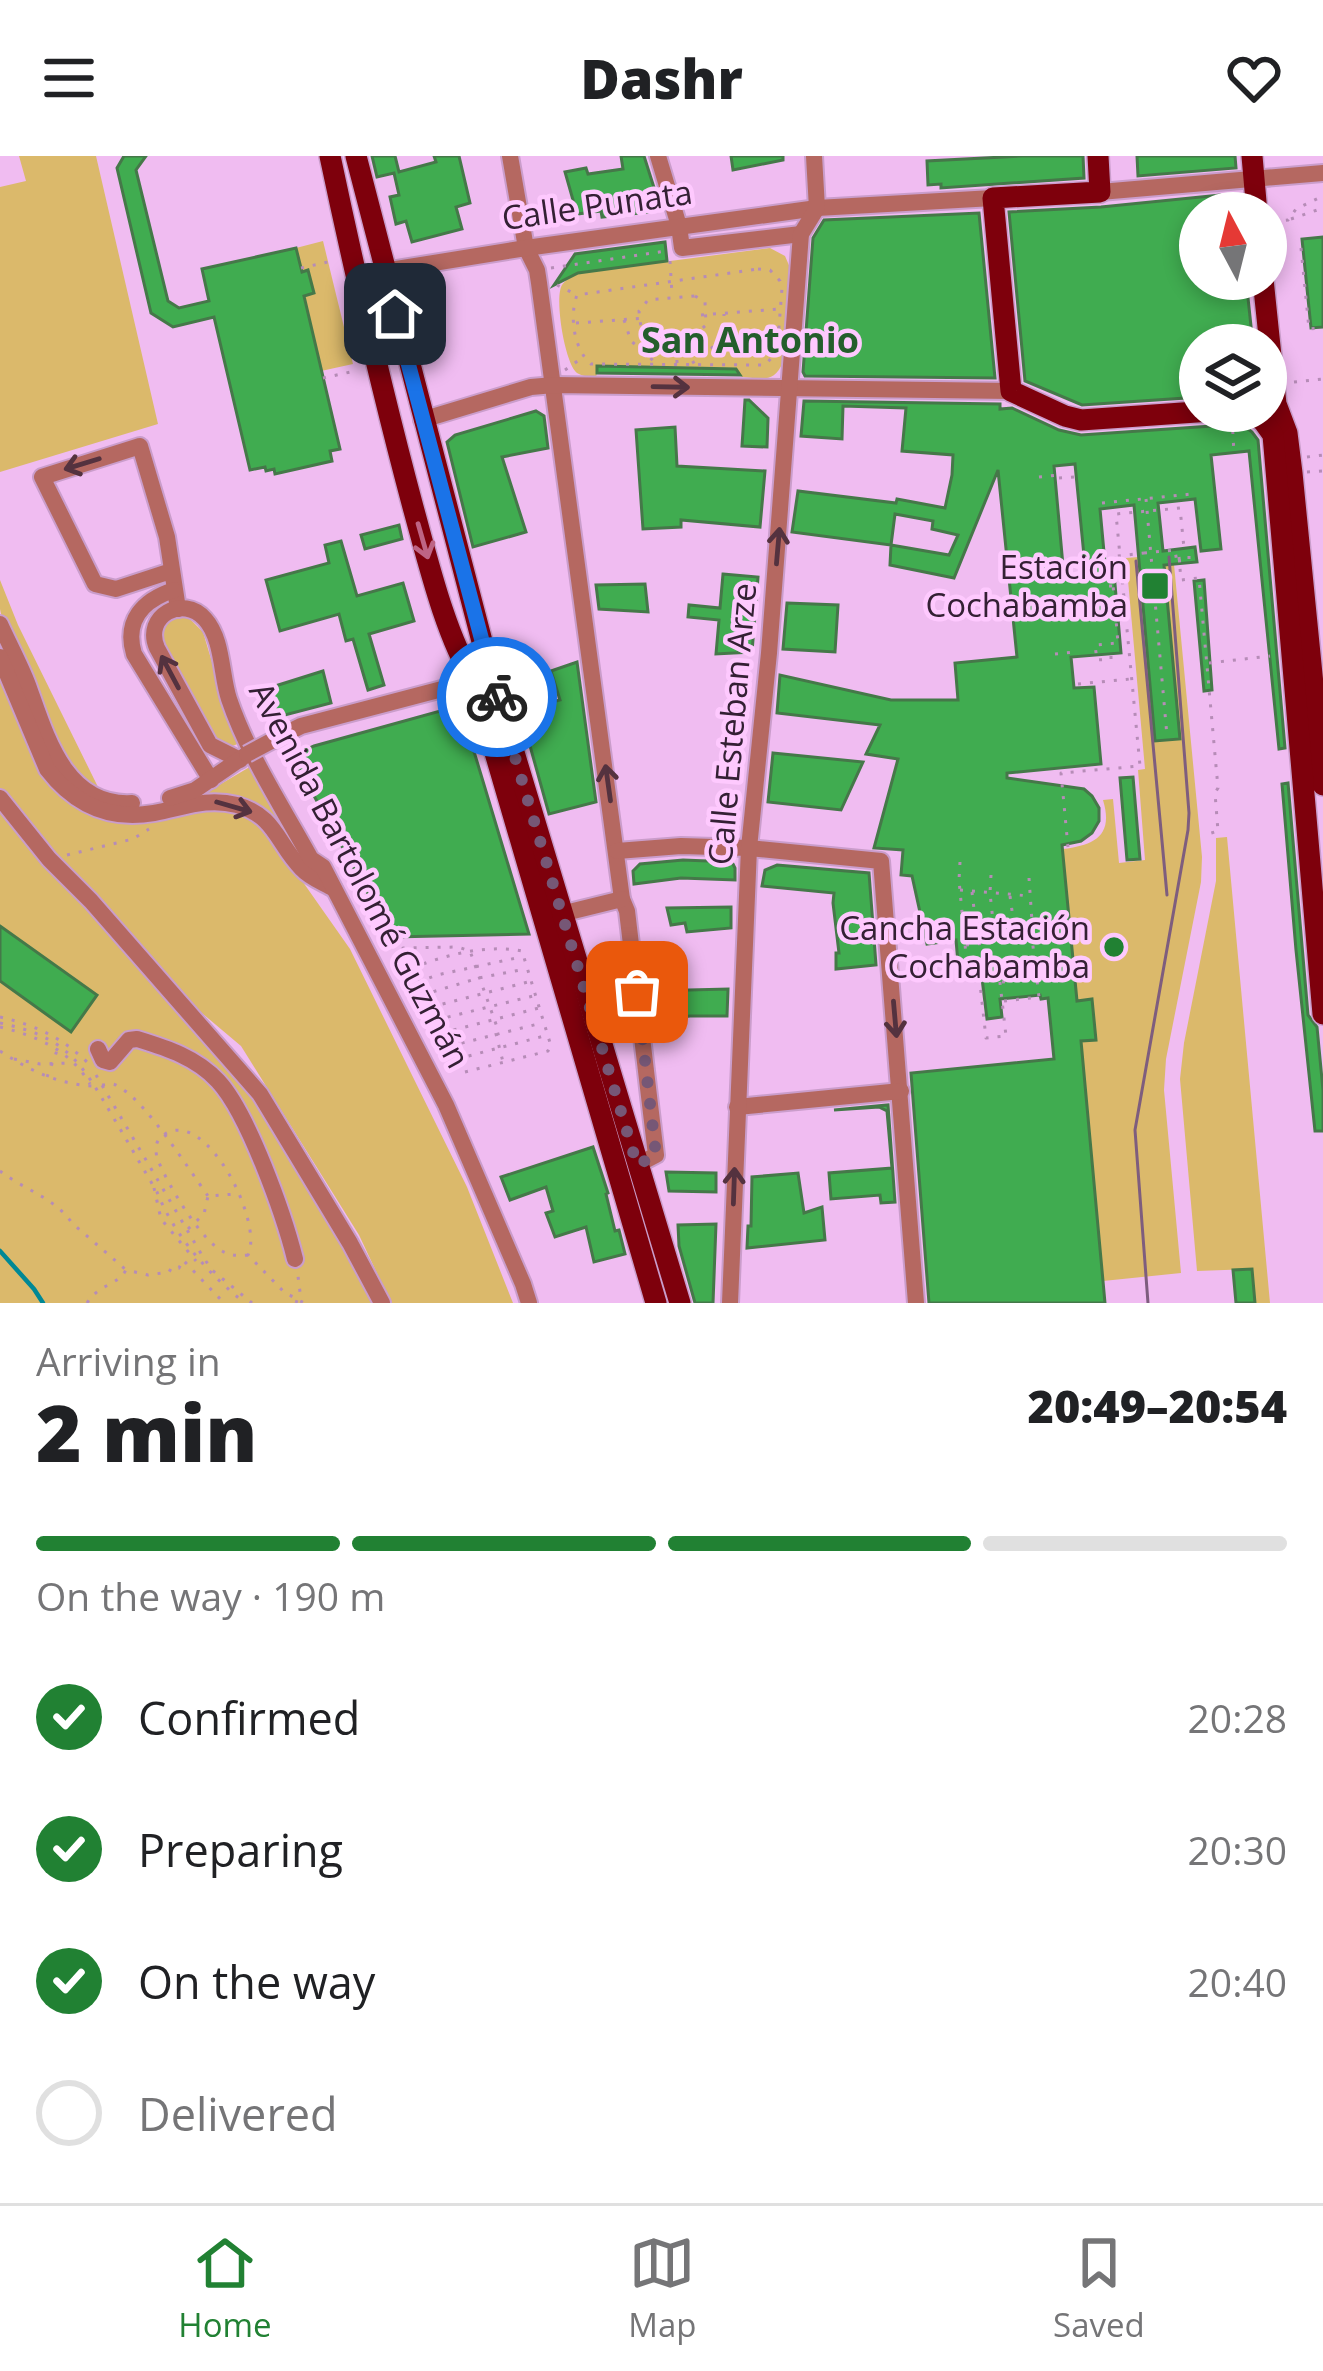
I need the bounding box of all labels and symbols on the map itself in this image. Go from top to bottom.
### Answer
street label: Calle Punata [499,169,695,240]
north arrow [1179,192,1287,300]
pin [344,263,446,365]
district label: San Antonio [641,315,859,364]
one-way arrow [651,375,690,398]
one-way arrow [64,454,102,476]
one-way arrow [413,521,435,559]
one-way arrow [766,527,789,566]
place label: Estación Cochabamba [925,544,1128,627]
marker: Estación Cochabamba [1139,570,1171,602]
street label: Calle Esteban Arze [697,581,766,867]
courier [437,637,557,757]
one-way arrow [158,656,181,691]
street label: Avenida Bartolomé Guzmán [239,674,481,1076]
one-way arrow [596,764,619,803]
one-way arrow [214,797,252,819]
place label: Cancha Estación Cochabamba [839,905,1090,988]
marker: Cancha Estación Cochabamba [1101,934,1127,960]
pin [586,941,688,1043]
one-way arrow [884,999,907,1038]
one-way arrow [723,1167,746,1206]

